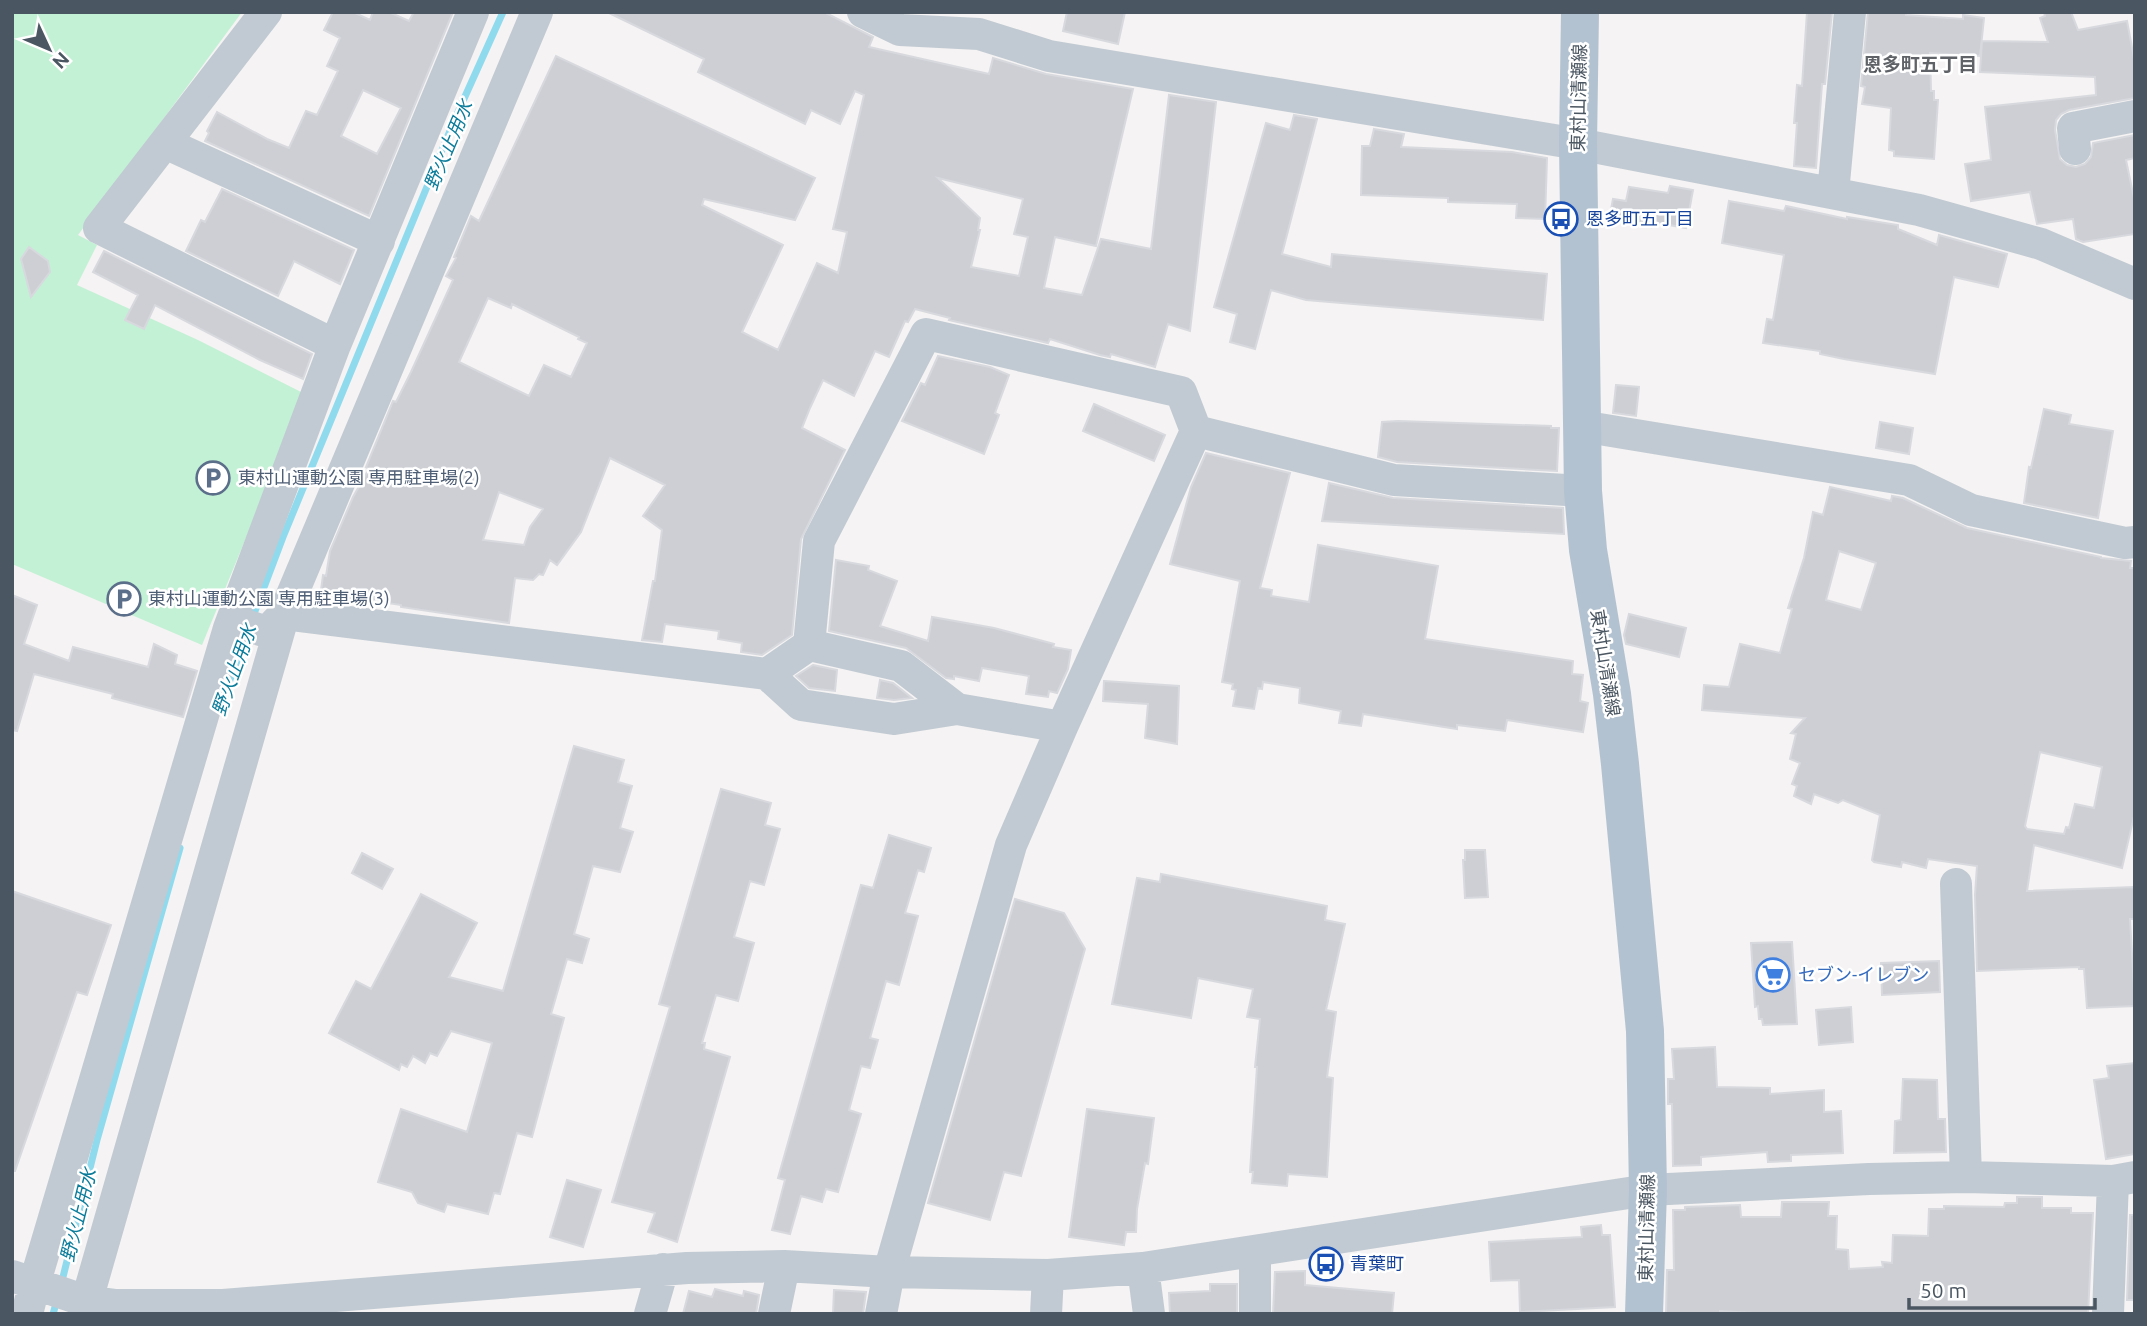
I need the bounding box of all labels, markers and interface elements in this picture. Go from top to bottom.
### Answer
north arrow [14,14,84,84]
street label: 東村山清瀬線 [1567,44,1589,152]
text: N [48,48,74,74]
district label: 恩多町五丁目 [1863,53,1977,75]
water label: 野火止用水 [419,95,477,193]
bus stop icon: 恩多町五丁目 [1542,200,1580,238]
place label: 恩多町五丁目 [1586,208,1694,228]
parking icon: 東村山運動公園 専用駐車場(2) [194,459,232,497]
place label: 東村山運動公園 専用駐車場(2) [238,467,480,488]
parking icon: 東村山運動公園 専用駐車場(3) [105,580,143,618]
place label: 東村山運動公園 専用駐車場(3) [148,588,390,609]
street label: 東村山清瀬線 [1588,608,1624,718]
water label: 野火止用水 [207,620,261,718]
supermarket icon: セブン-イレブン [1754,956,1792,994]
place label: セブン-イレブン [1798,964,1929,984]
water label: 野火止用水 [56,1164,101,1264]
street label: 東村山清瀬線 [1635,1174,1657,1282]
bus stop icon: 青葉町 [1307,1245,1345,1283]
place label: 青葉町 [1350,1253,1404,1273]
scale bar [1909,1266,2094,1310]
text: 50 m [1920,1278,1967,1302]

